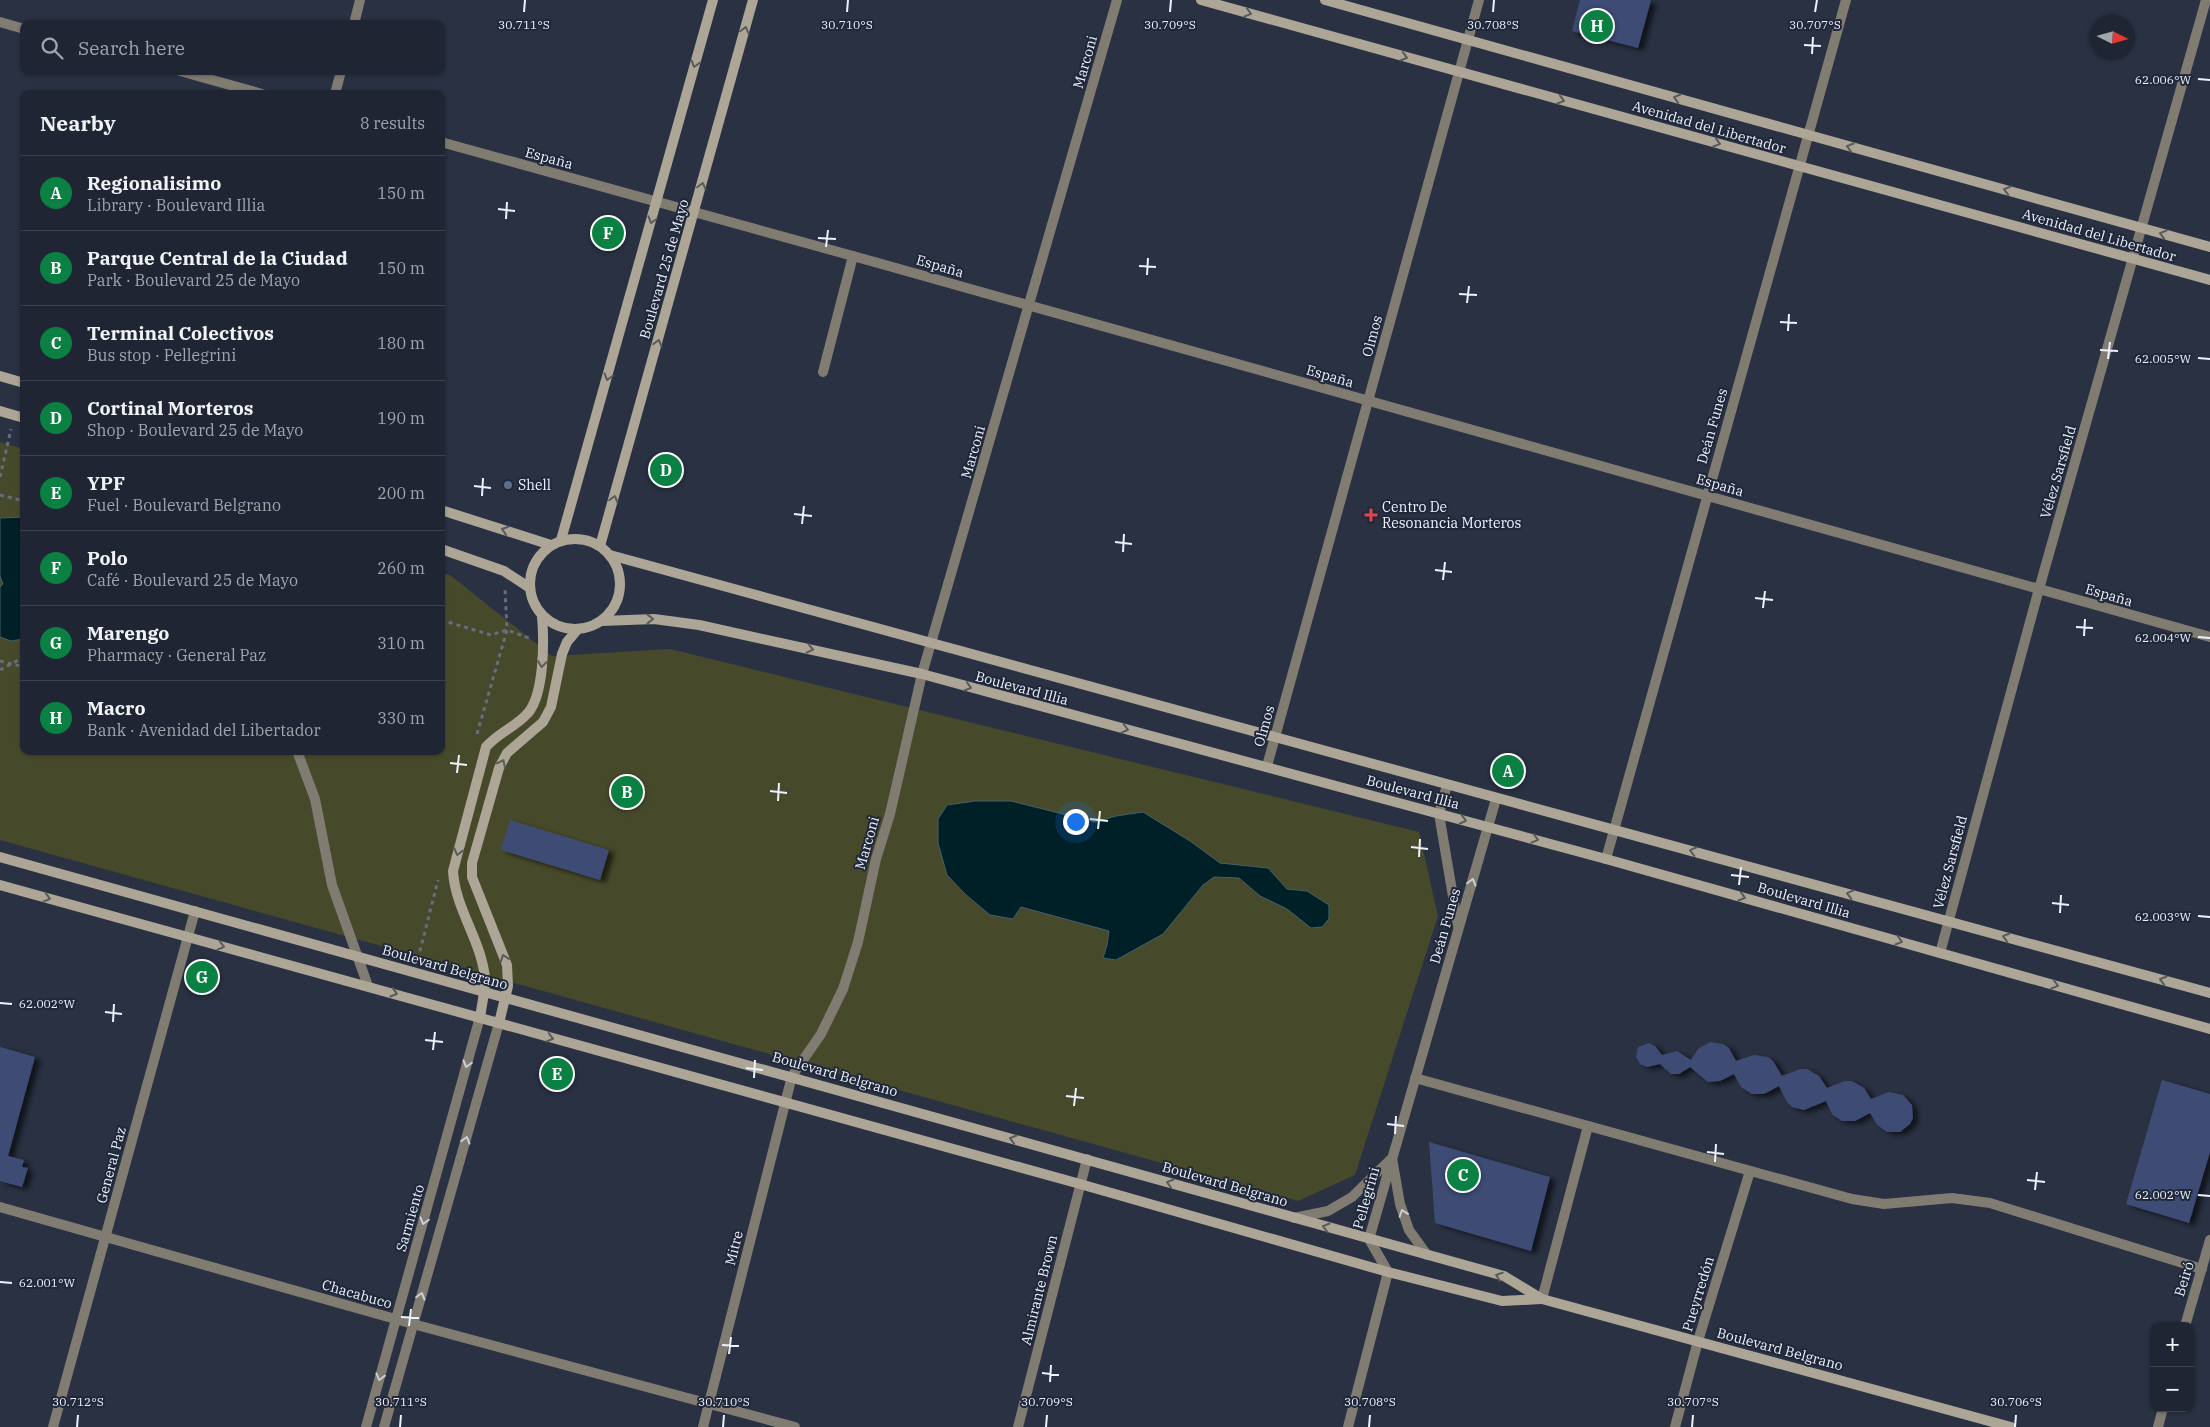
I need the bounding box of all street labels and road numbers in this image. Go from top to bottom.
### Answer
street label: Marconi [1069,33,1101,91]
street label: Avenidad del Libertador [1630,96,1789,158]
street label: España [523,143,575,173]
street label: Boulevard 25 de Mayo [635,197,693,341]
street label: Avenidad del Libertador [2020,204,2179,266]
street label: España [914,251,966,281]
street label: Olmos [1358,313,1386,359]
street label: España [1304,361,1356,391]
street label: Deán Funes [1693,386,1731,466]
street label: Marconi [957,423,989,481]
street label: Vélez Sarsfield [2036,423,2080,521]
street label: España [1694,470,1746,500]
street label: España [2083,580,2135,610]
street label: Boulevard Illia [973,667,1071,709]
street label: Olmos [1250,703,1279,749]
street label: Boulevard Illia [1364,771,1462,813]
street label: Vélez Sarsfield [1929,813,1971,911]
street label: Marconi [851,814,883,872]
street label: Boulevard Illia [1755,878,1853,922]
street label: Deán Funes [1426,886,1464,966]
street label: Boulevard Belgrano [380,940,510,994]
street label: Boulevard Belgrano [770,1047,900,1101]
street label: General Paz [92,1125,130,1205]
street label: Boulevard Belgrano [1160,1157,1290,1211]
street label: Pellegrini [1349,1165,1383,1231]
street label: Sarmiento [392,1182,428,1254]
street label: Mitre [721,1229,747,1267]
street label: Almirante Brown [1017,1233,1061,1347]
street label: Pueyrredón [1678,1254,1718,1334]
street label: Beiró [2170,1259,2198,1299]
street label: Chacabuco [320,1275,394,1313]
street label: Boulevard Belgrano [1715,1323,1845,1375]

